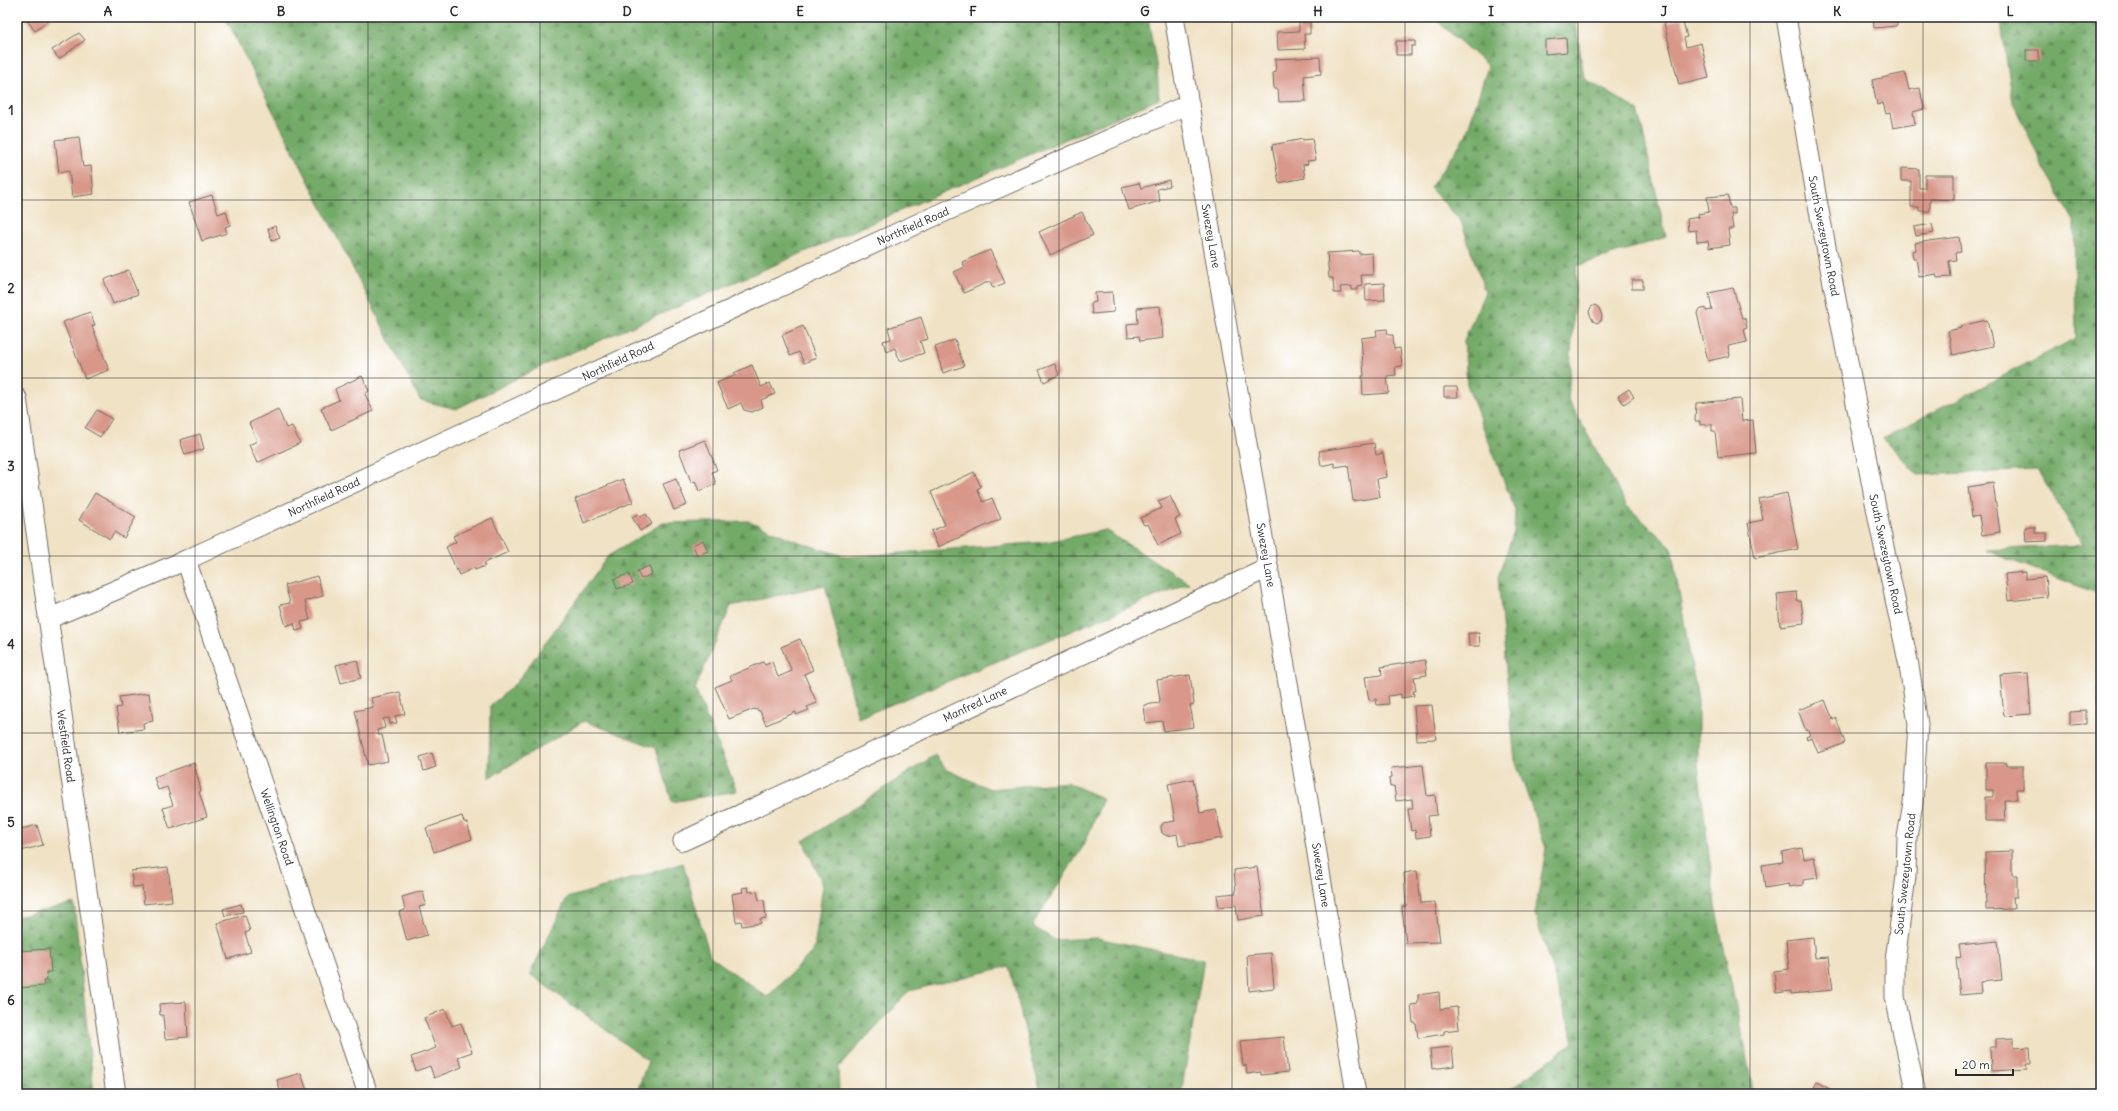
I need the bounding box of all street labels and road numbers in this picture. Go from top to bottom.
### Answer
street label: South Swezeytown Road [1805,175,1843,298]
street label: Swezey Lane [1198,203,1224,269]
street label: Northfield Road [875,204,952,248]
street label: Northfield Road [580,338,657,384]
street label: Northfield Road [286,474,363,520]
street label: South Swezeytown Road [1866,493,1906,616]
street label: Swezey Lane [1253,522,1279,588]
street label: Manfred Lane [941,683,1009,725]
street label: Westfield Road [54,709,78,784]
street label: Wellington Road [257,787,297,868]
street label: South Swezeytown Road [1892,812,1918,936]
street label: Swezey Lane [1309,842,1333,908]

